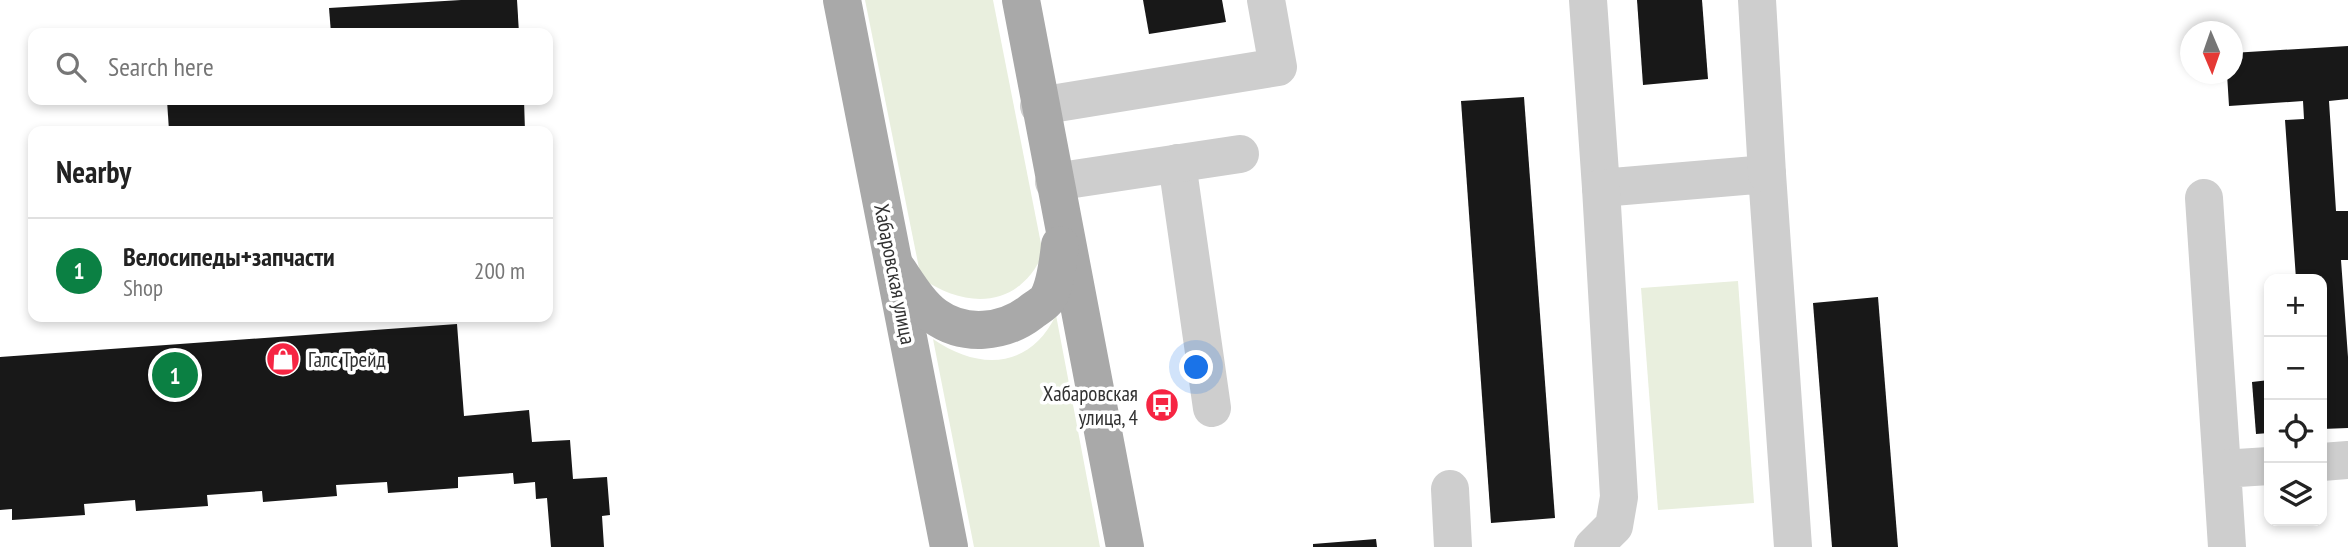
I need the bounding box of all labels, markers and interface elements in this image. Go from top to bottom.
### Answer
north arrow [2180,21,2243,84]
search box [28,28,553,105]
icon: search [52,48,90,86]
text: Search here [108,50,214,83]
text: Nearby [56,152,131,191]
street label: Хабаровская улица [868,201,922,347]
text: Велосипеды+запчасти [123,240,335,273]
text: 1 [74,256,85,285]
text: 200 m [474,256,525,285]
text: Shop [123,273,163,302]
map controls [2264,274,2327,526]
button: + [2264,274,2327,337]
button: − [2264,337,2327,400]
shop icon: Галс Трейд [264,340,302,378]
place label: Галс Трейд [308,346,386,373]
pin: 1 [152,349,198,401]
your location [1179,350,1213,384]
place label: Хабаровская улица, 4 [1043,380,1139,431]
bus stop icon: Хабаровская улица, 4 [1143,386,1181,424]
button: locate [2264,400,2327,463]
button: layers [2264,463,2327,526]

